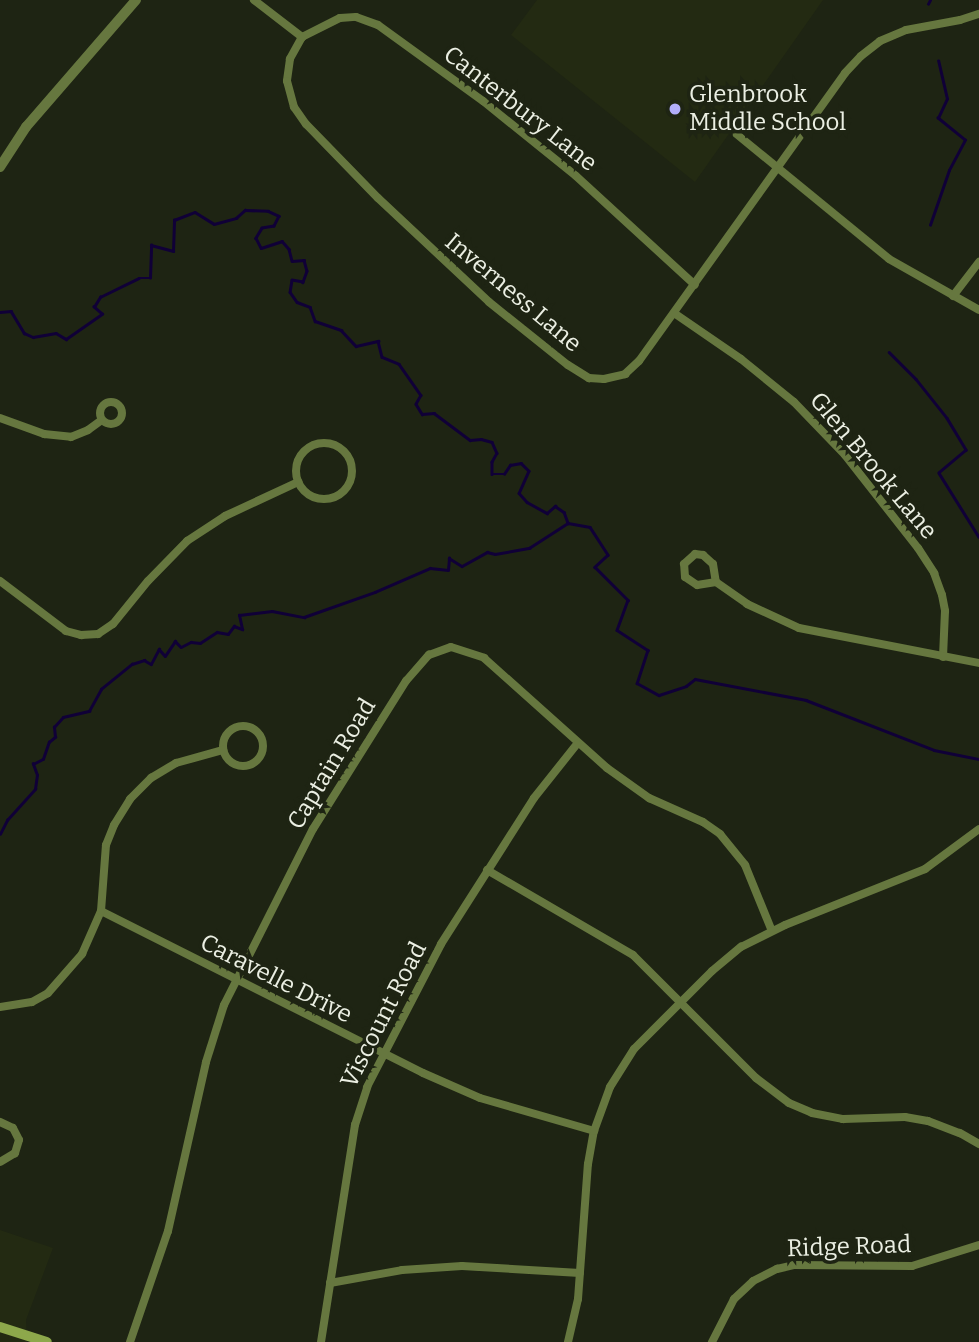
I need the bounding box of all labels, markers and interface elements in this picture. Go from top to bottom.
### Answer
street label: Canterbury Lane [438,40,602,178]
place label: Glenbrook Middle School [689,81,846,137]
marker: Glenbrook Middle School [667,101,683,117]
street label: Inverness Lane [439,228,587,358]
street label: Glen Brook Lane [803,387,943,545]
street label: Captain Road [282,693,382,835]
street label: Caravelle Drive [195,928,357,1030]
street label: Viscount Road [335,937,433,1093]
street label: Ridge Road [786,1230,912,1264]

